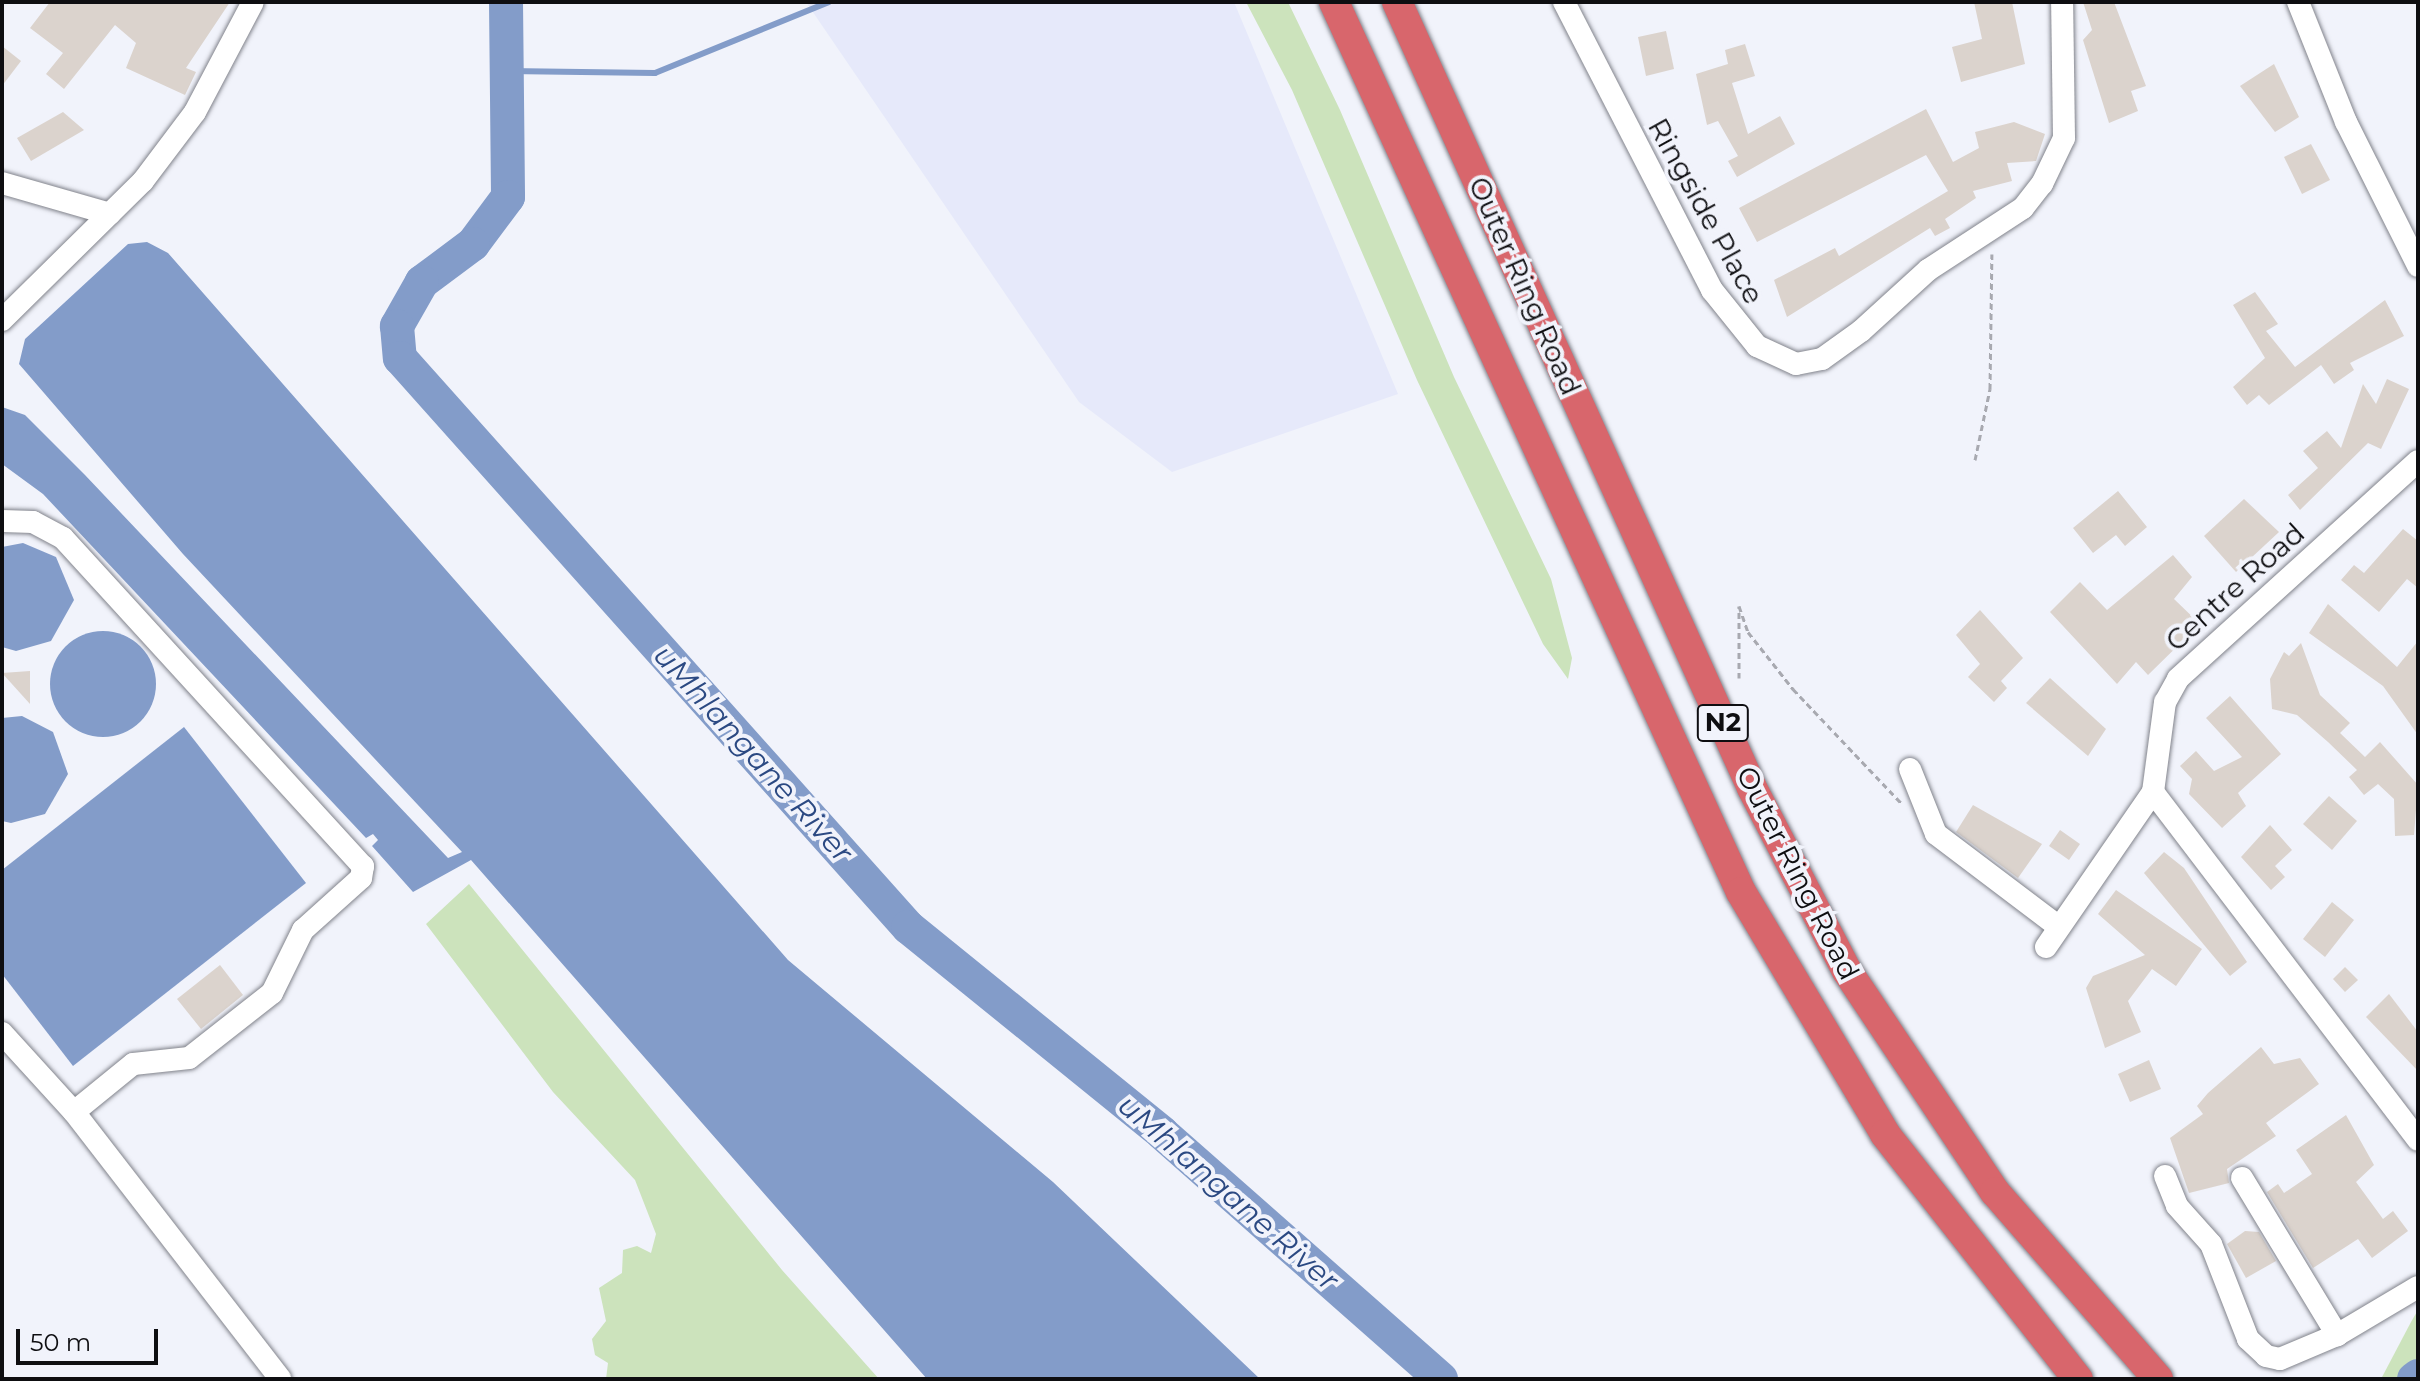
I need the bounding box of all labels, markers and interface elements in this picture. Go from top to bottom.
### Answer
street label: Ringside Place [1641,112,1771,310]
street label: Outer Ring Road [1462,172,1588,400]
street label: Centre Road [2159,516,2311,658]
water label: uMhlangane River [646,638,860,870]
road number: N2 [1695,701,1751,745]
street label: Outer Ring Road [1730,761,1866,985]
water label: uMhlangane River [1110,1087,1346,1299]
scale bar [20,1313,162,1363]
text: 50 m [30,1328,91,1357]

